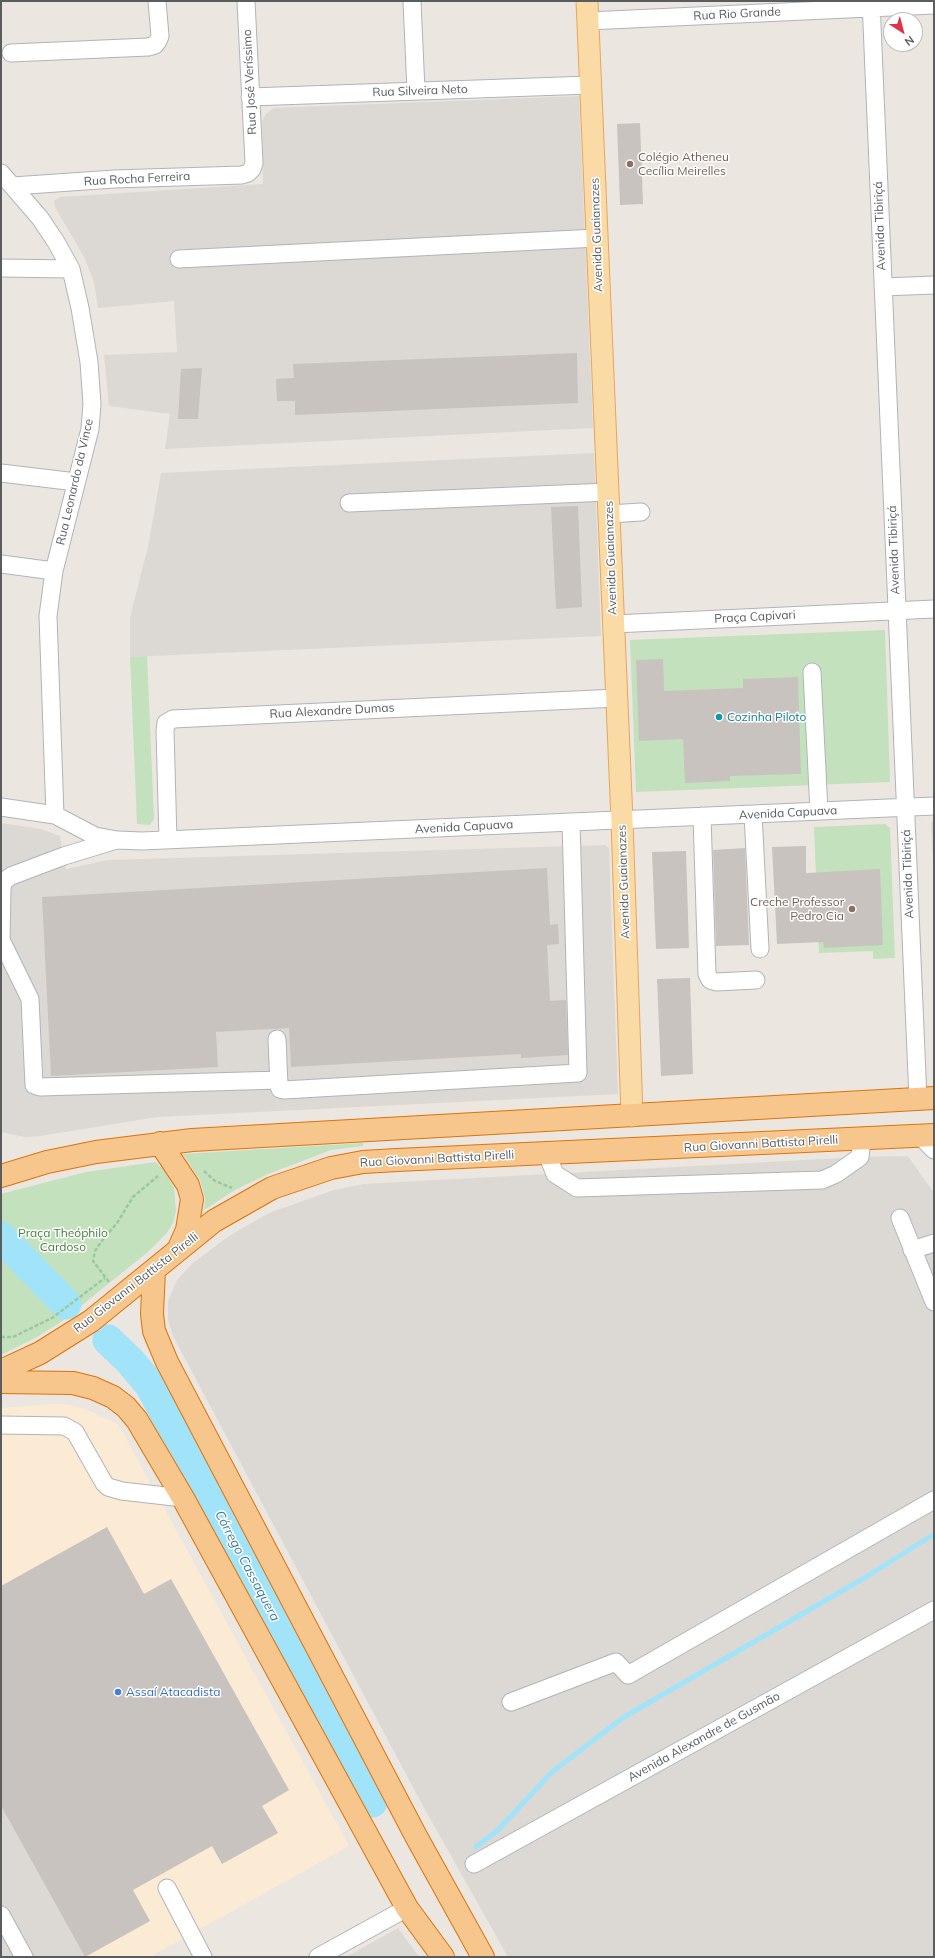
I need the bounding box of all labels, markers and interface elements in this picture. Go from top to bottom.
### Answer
street label: Rua Rio Grande [693,5,781,23]
north arrow [883,12,923,52]
street label: Rua José Veríssimo [240,29,260,135]
text: N [902,33,917,49]
street label: Rua Silveira Neto [372,82,468,100]
place label: Colégio Atheneu Cecília Meirelles [638,150,729,178]
marker: Colégio Atheneu Cecília Meirelles [625,159,635,169]
street label: Rua Rocha Ferreira [83,169,191,189]
street label: Avenida Guaianazes [588,178,606,292]
street label: Avenida Tibiriçá [871,181,889,271]
street label: Rua Leonardo da Vince [53,417,97,547]
street label: Avenida Guaianazes [602,501,620,615]
street label: Avenida Tibiriçá [885,505,903,595]
street label: Praça Capivari [714,608,796,626]
street label: Rua Alexandre Dumas [269,701,395,721]
place label: Cozinha Piloto [727,710,806,724]
marker: Cozinha Piloto [714,712,724,722]
street label: Avenida Capuava [738,803,838,823]
street label: Avenida Capuava [414,817,514,837]
street label: Avenida Guaianazes [615,825,633,939]
street label: Avenida Tibiriçá [899,829,917,919]
place label: Creche Professor Pedro Cia [750,895,844,923]
marker: Creche Professor Pedro Cia [847,904,857,914]
street label: Rua Giovanni Battista Pirelli [684,1133,838,1155]
street label: Rua Giovanni Battista Pirelli [360,1148,514,1170]
park label: Praça Theóphilo Cardoso [18,1226,108,1254]
street label: Rua Giovanni Battista Pirelli [71,1230,201,1336]
water label: Córrego Cassaquera [211,1508,283,1624]
place label: Assaí Atacadista [126,1685,220,1699]
marker: Assaí Atacadista [113,1687,123,1697]
street label: Avenida Alexandre de Gusmão [625,1689,783,1785]

